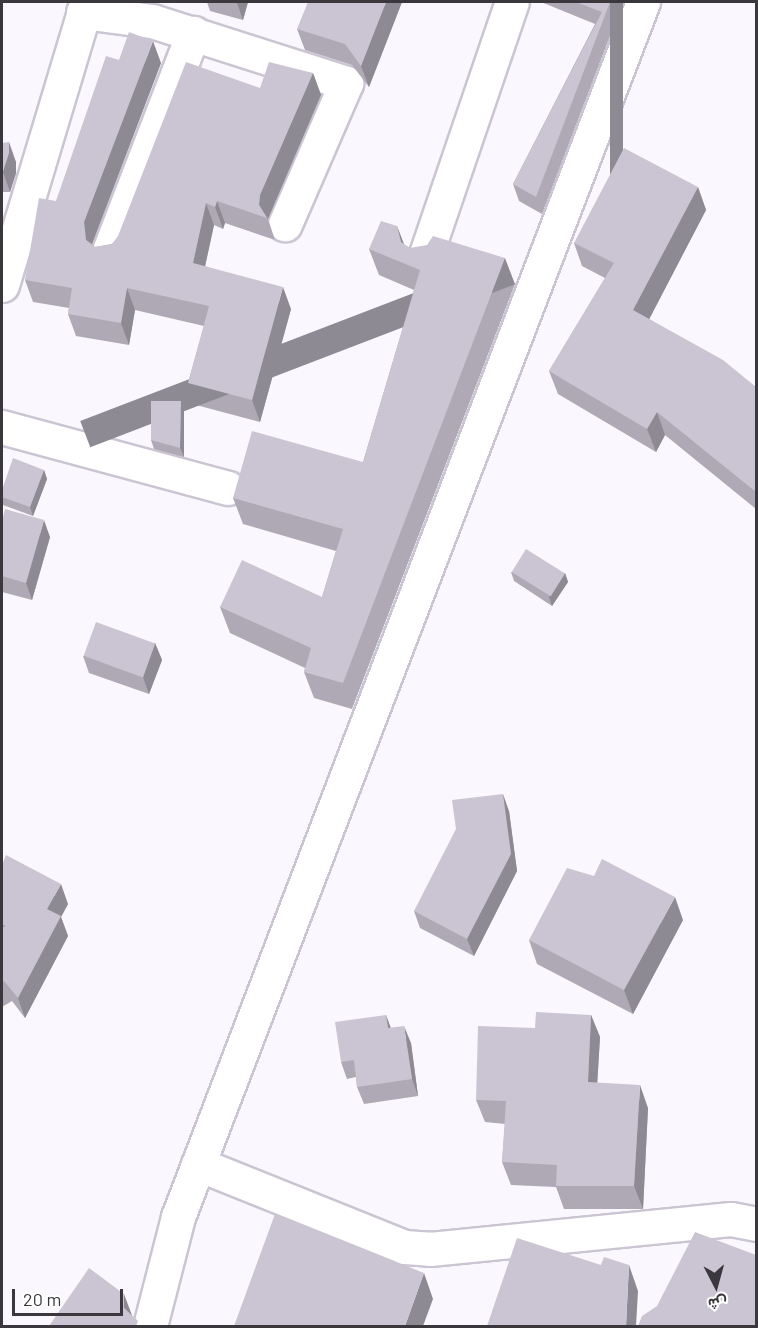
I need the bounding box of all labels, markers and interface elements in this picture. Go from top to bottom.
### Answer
north arrow [686,1256,746,1316]
scale bar [15,1277,126,1315]
text: 20 m [23,1288,61,1310]
text: ش [707,1294,728,1315]

